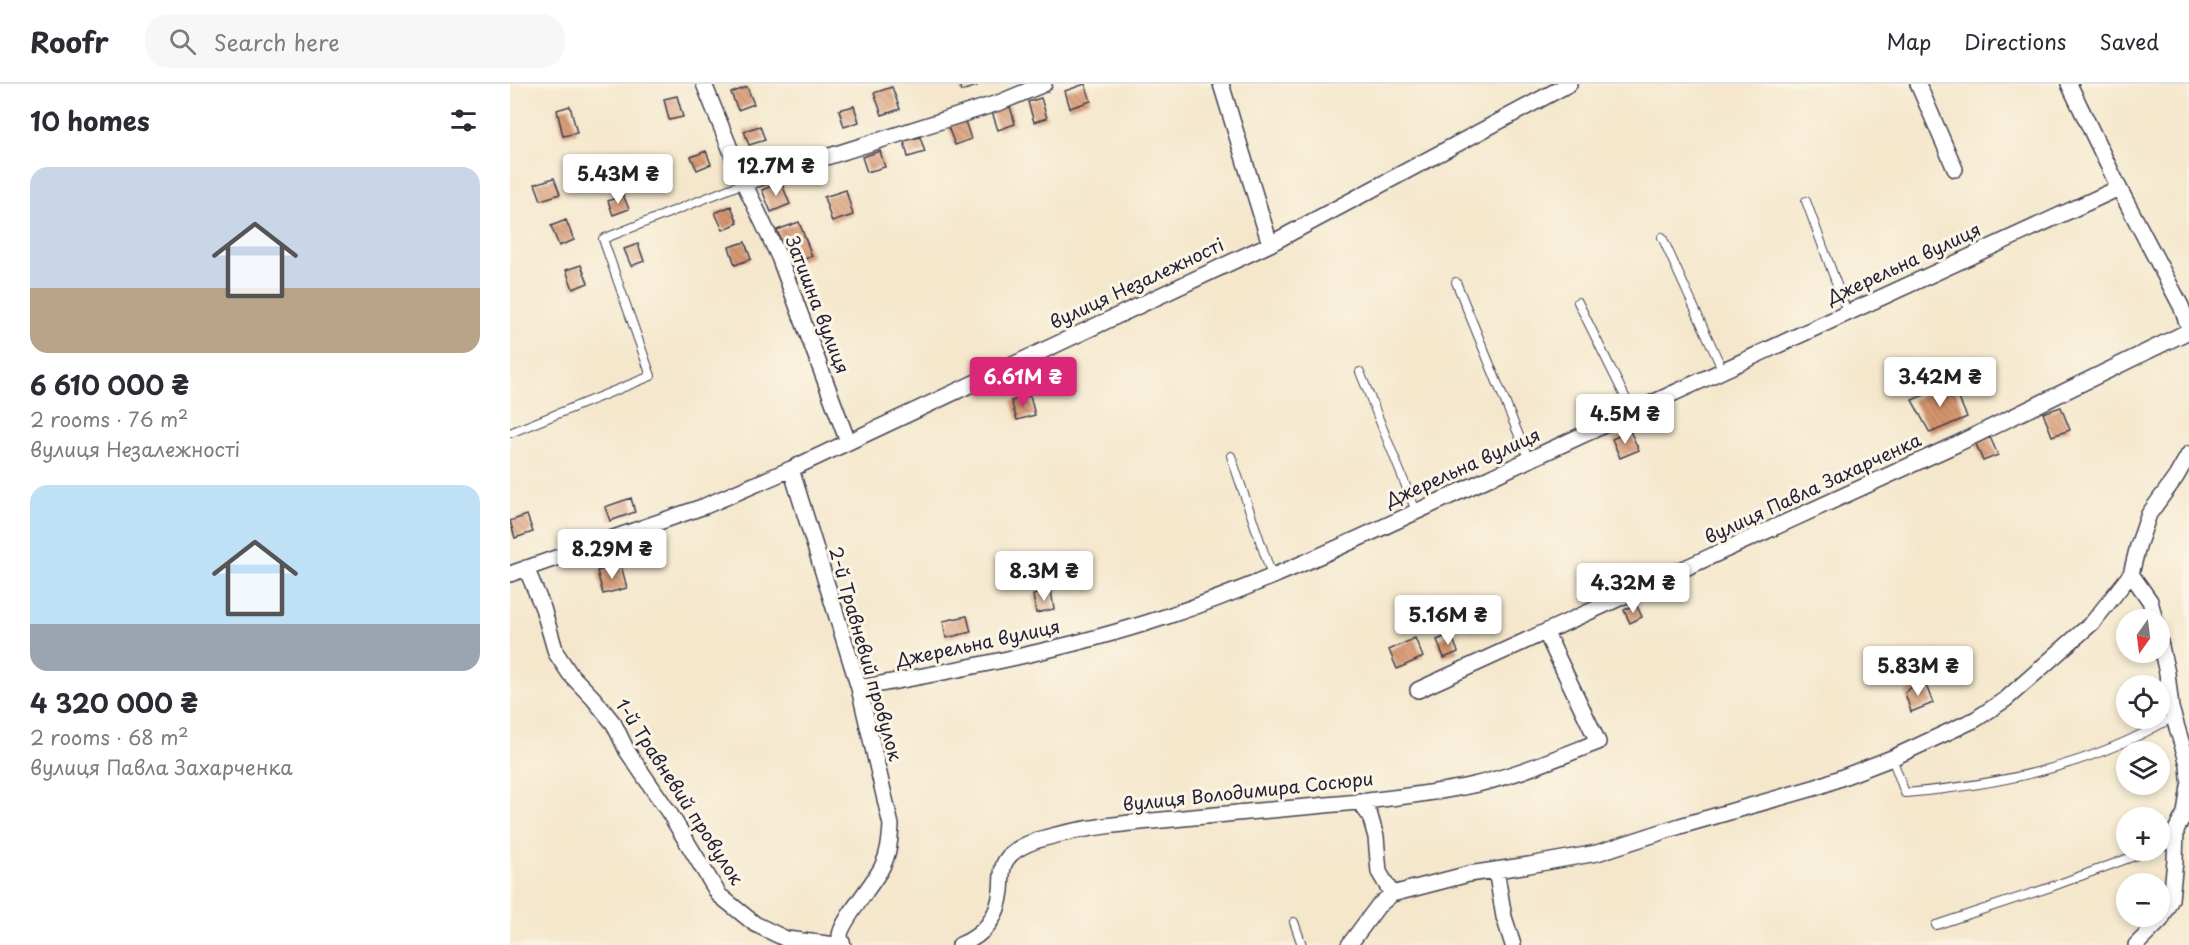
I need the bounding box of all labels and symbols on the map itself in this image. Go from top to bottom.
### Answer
pin: 12.7M ₴ [721,146,831,197]
pin: 5.43M ₴ [563,154,673,205]
street label: Джерельна вулиця [1821,215,1985,311]
street label: вулиця Незалежності [1045,230,1228,335]
street label: Затишна вулиця [780,232,857,377]
pin: 6.61M ₴ [968,357,1078,408]
pin: 3.42M ₴ [1885,357,1995,408]
pin: 4.5M ₴ [1576,394,1674,445]
street label: Джерельна вулиця [1380,420,1544,513]
street label: вулиця Павла Захарченка [1700,425,1926,550]
pin: 8.29M ₴ [557,529,667,580]
street label: 2-й Травневий провулок [823,543,910,764]
pin: 8.3M ₴ [995,551,1093,602]
pin: 4.32M ₴ [1578,563,1688,614]
pin: 5.16M ₴ [1393,595,1503,646]
north arrow [2116,609,2170,663]
street label: Джерельна вулиця [892,612,1062,673]
pin: 5.83M ₴ [1863,646,1973,697]
street label: 1-й Травневий провулок [610,693,751,890]
street label: вулиця Володимира Сосюри [1121,764,1374,817]

